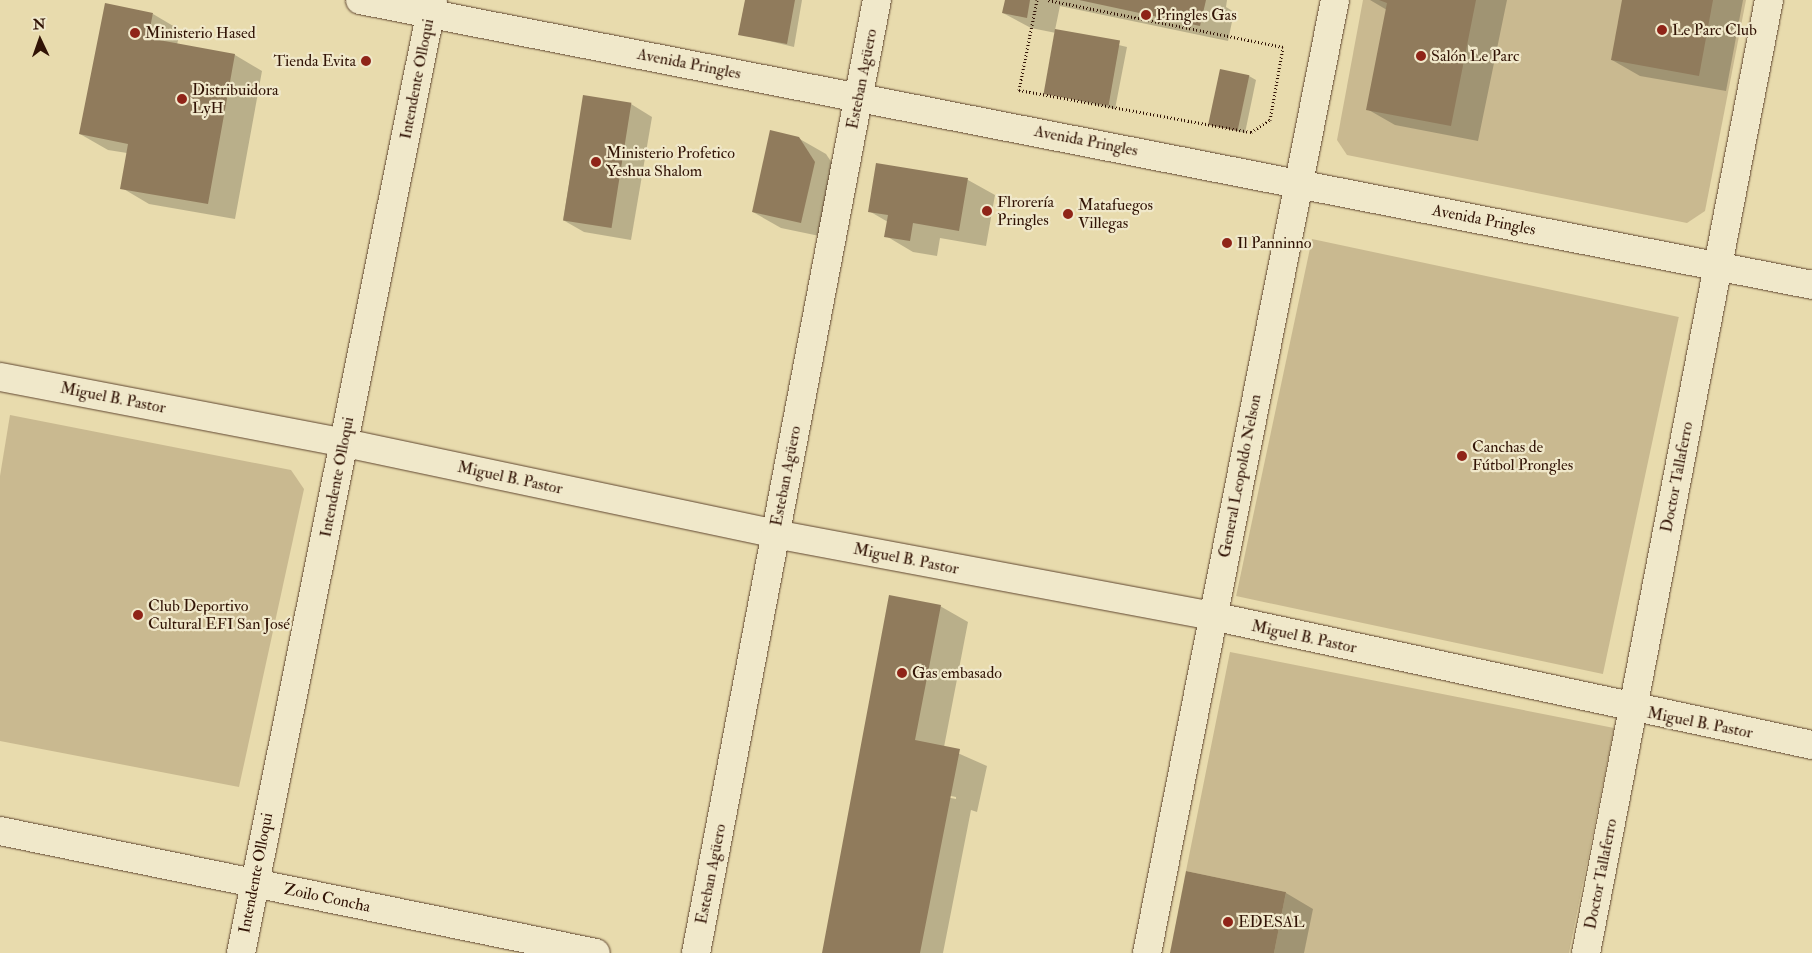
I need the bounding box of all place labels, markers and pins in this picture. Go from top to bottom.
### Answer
place label: Pringles Gas [1156,5,1237,25]
marker: Pringles Gas [1140,9,1152,21]
place label: Le Parc Club [1672,20,1757,40]
place label: Ministerio Hased [145,23,256,43]
marker: Le Parc Club [1656,24,1668,36]
marker: Ministerio Hased [129,27,141,39]
place label: Salón Le Parc [1431,46,1519,66]
marker: Salón Le Parc [1415,50,1427,62]
place label: Tienda Evita [273,51,356,71]
marker: Tienda Evita [360,55,372,67]
place label: Distribuidora LyH [192,80,278,118]
marker: Distribuidora LyH [176,93,188,105]
place label: Ministerio Profetico Yeshua Shalom [606,143,735,181]
marker: Ministerio Profetico Yeshua Shalom [590,156,602,168]
place label: Flrorería Pringles [997,192,1054,230]
place label: Matafuegos Villegas [1078,195,1153,233]
marker: Flrorería Pringles [981,205,993,217]
marker: Matafuegos Villegas [1062,208,1074,220]
place label: Il Panninno [1237,233,1311,253]
marker: Il Panninno [1221,237,1233,249]
place label: Canchas de Fútbol Prongles [1472,437,1573,475]
marker: Canchas de Fútbol Prongles [1456,450,1468,462]
place label: Club Deportivo Cultural EFI San José [148,596,290,634]
marker: Club Deportivo Cultural EFI San José [132,609,144,621]
place label: Gas embasado [912,663,1002,683]
marker: Gas embasado [896,667,908,679]
place label: EDESAL [1238,912,1305,932]
marker: EDESAL [1222,916,1234,928]

